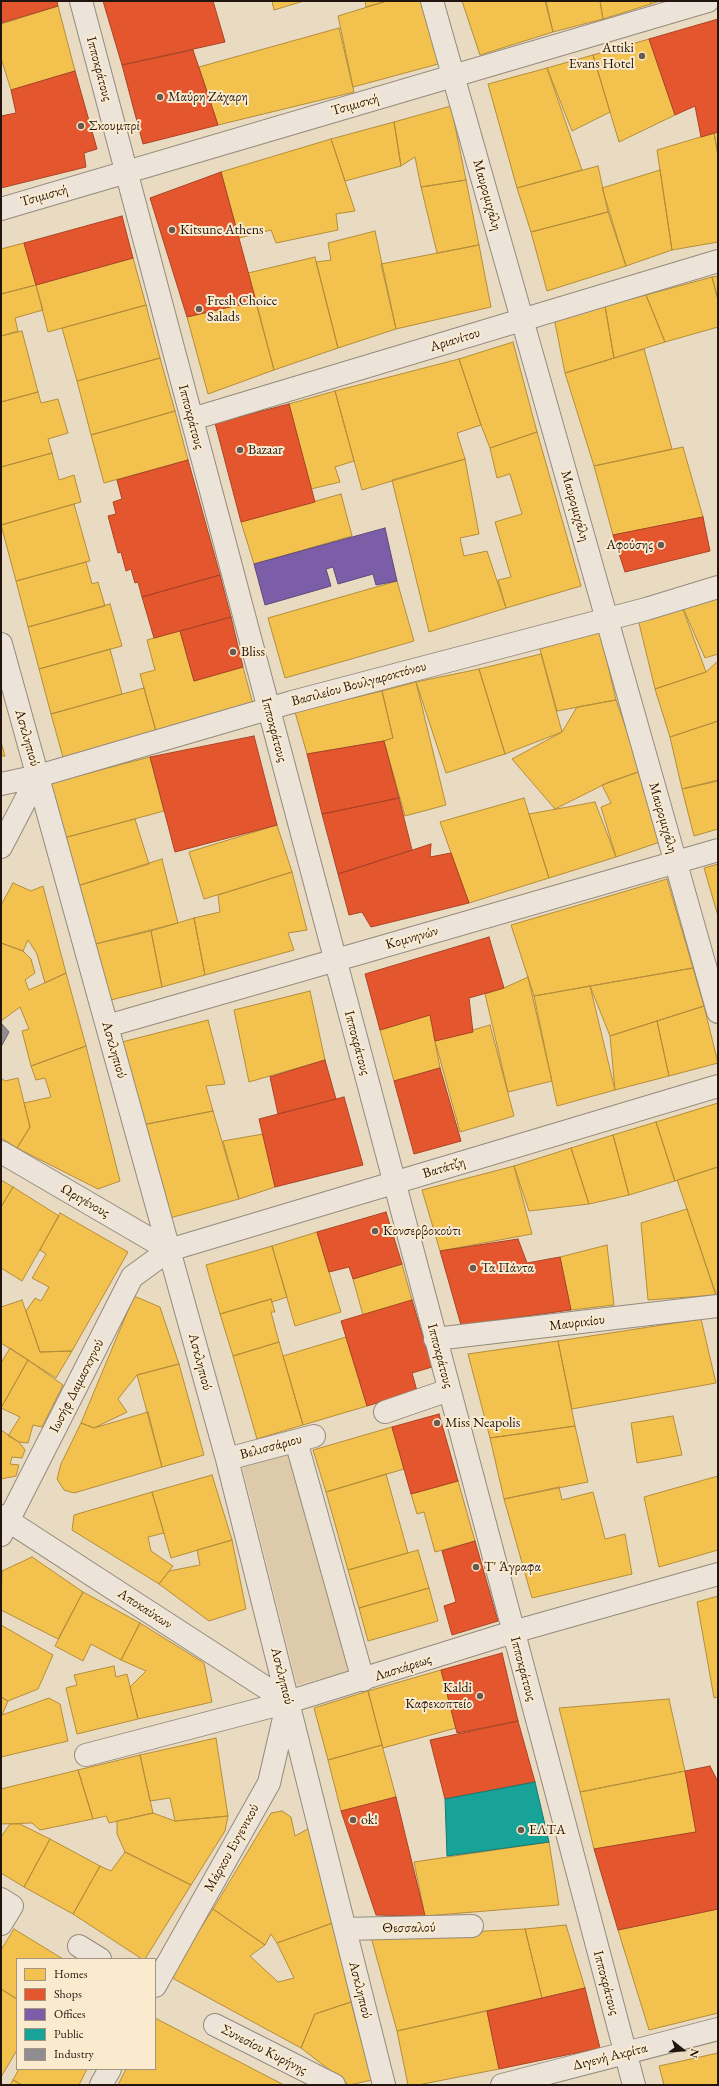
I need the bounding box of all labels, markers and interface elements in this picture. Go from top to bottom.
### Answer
street label: Ιπποκράτους [82,35,116,103]
place label: Attiki Evans Hotel [569,40,634,72]
marker: Attiki Evans Hotel [637,51,647,61]
place label: Μαύρη Ζάχαρη [168,89,248,105]
street label: Τσιμισκή [329,90,381,120]
marker: Μαύρη Ζάχαρη [155,92,165,102]
place label: Σκουμπρί [89,118,140,134]
marker: Σκουμπρί [76,121,86,131]
street label: Μαυρομιχάλη [469,158,505,232]
street label: Τσιμισκή [18,181,70,211]
place label: Kitsune Athens [180,222,264,238]
marker: Kitsune Athens [167,225,177,235]
place label: Fresh Choice Salads [207,293,277,326]
marker: Fresh Choice Salads [194,304,204,314]
street label: Αριανίτου [428,324,482,356]
street label: Ιπποκράτους [174,383,208,451]
place label: Bazaar [248,442,283,458]
marker: Bazaar [235,445,245,455]
street label: Μαυρομιχάλη [557,469,593,543]
place label: Αφούσης [606,537,653,553]
marker: Αφούσης [656,540,666,550]
place label: Bliss [241,644,265,660]
marker: Bliss [228,647,238,657]
street label: Βασιλείου Βουλγαροκτόνου [290,658,428,710]
street label: Ιπποκράτους [257,696,291,764]
street label: Ασκληπιού [11,708,43,768]
street label: Μαυρομιχάλη [645,781,681,855]
street label: Κομνηνών [384,922,440,954]
street label: Ιπποκράτους [340,1009,374,1077]
street label: Ασκληπιού [98,1020,130,1080]
street label: Βατάτζη [421,1154,467,1182]
street label: Ωριγένους [58,1180,112,1222]
place label: Κονσερβοκούτι [383,1223,461,1239]
marker: Κονσερβοκούτι [370,1226,380,1236]
place label: Τα Πάντα [481,1260,534,1276]
marker: Τα Πάντα [468,1263,478,1273]
street label: Μαυρικίου [548,1311,606,1335]
street label: Ιπποκράτους [423,1322,457,1390]
street label: Ασκληπιού [184,1332,216,1392]
street label: Ιωσήφ Δαμασκηνού [46,1336,108,1436]
place label: Miss Neapolis [445,1415,520,1431]
marker: Miss Neapolis [432,1418,442,1428]
street label: Βελισσάριου [238,1431,304,1463]
place label: Τ' Άγραφα [484,1559,541,1575]
marker: Τ' Άγραφα [471,1562,481,1572]
street label: Αποκαύκων [115,1585,175,1633]
street label: Ιπποκράτους [506,1635,540,1703]
street label: Ασκληπιού [267,1646,297,1706]
street label: Λασκάρεως [372,1651,434,1685]
place label: Kaldi Καφεκοπτείο [405,1680,472,1712]
marker: Kaldi Καφεκοπτείο [475,1691,485,1701]
street label: Μάρκου Ευγενικού [201,1801,263,1895]
place label: ok! [361,1812,378,1828]
marker: ok! [348,1815,358,1825]
place label: ΕΛΤΑ [529,1822,566,1838]
marker: ΕΛΤΑ [516,1825,526,1835]
street label: Θεσσαλού [382,1919,436,1937]
street label: Ιπποκράτους [589,1949,623,2017]
legend [16,1958,156,2070]
street label: Ασκληπιού [345,1960,375,2020]
text: Homes [54,1966,88,1982]
text: Shops [54,1986,82,2002]
text: Offices [54,2006,86,2022]
street label: Συνεσίου Κυρήνης [218,2021,310,2079]
text: Public [54,2026,84,2042]
north arrow [663,2030,703,2070]
street label: Διγενή Ακρίτα [571,2040,649,2074]
text: Industry [54,2046,94,2062]
text: N [686,2047,702,2060]

